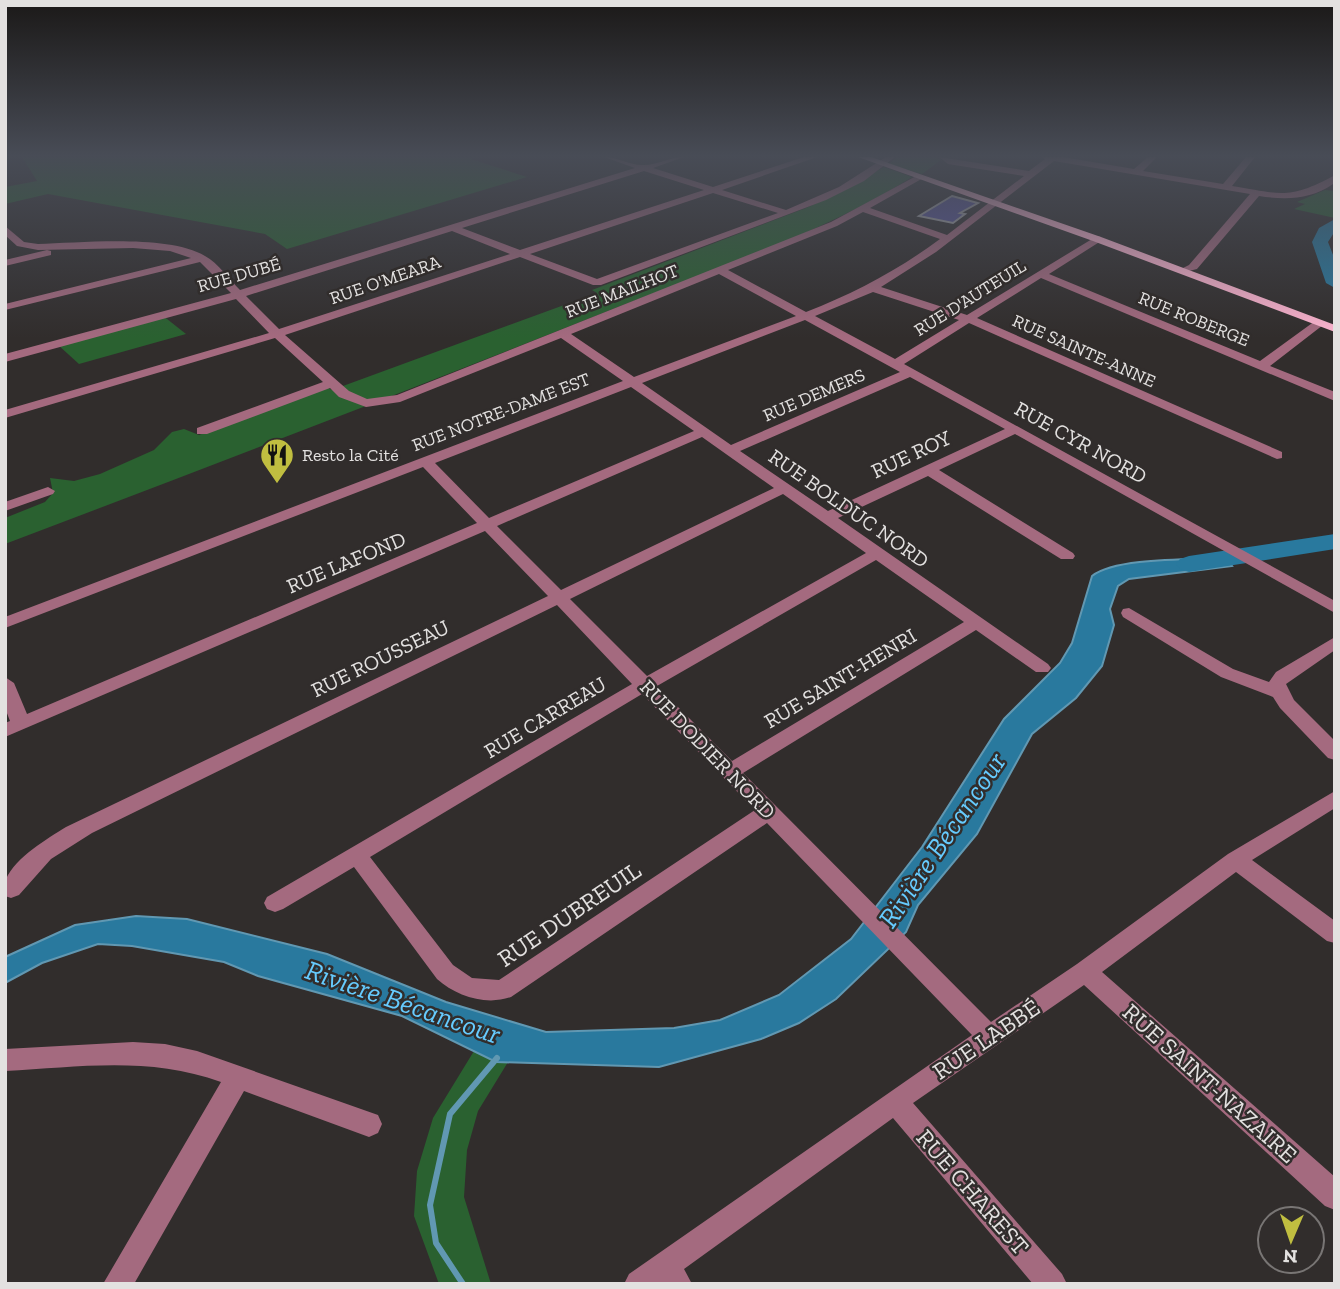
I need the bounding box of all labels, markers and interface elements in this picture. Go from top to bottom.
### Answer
street label: RUE O'MEARA [327,251,444,309]
street label: RUE DUBÉ [195,253,283,297]
street label: RUE D'AUTEUIL [910,255,1030,341]
street label: RUE MAILHOT [562,259,682,323]
street label: RUE ROBERGE [1135,287,1253,351]
street label: RUE SAINTE-ANNE [1009,310,1159,392]
street label: RUE DEMERS [760,364,868,426]
street label: RUE NOTRE-DAME EST [409,368,593,456]
street label: RUE CYR NORD [1011,395,1151,489]
street label: RUE ROY [867,425,955,483]
restaurant icon: Resto la Cité [258,436,296,485]
street label: RUE BOLDUC NORD [764,443,934,573]
place label: Resto la Cité [302,444,399,466]
street label: RUE LAFOND [283,526,409,598]
street label: RUE ROUSSEAU [307,614,453,702]
street label: RUE SAINT-HENRI [759,623,921,733]
street label: RUE CARREAU [479,671,611,763]
street label: RUE DODIER NORD [635,674,781,824]
water label: Rivière Bécancour [871,746,1013,934]
street label: RUE DUBREUIL [492,855,646,973]
water label: Rivière Bécancour [301,953,505,1051]
street label: RUE LABBÉ [927,993,1045,1085]
street label: RUE SAINT-NAZAIRE [1117,997,1303,1169]
street label: RUE CHAREST [911,1123,1036,1261]
north arrow [1256,1205,1326,1275]
text: N [1283,1245,1298,1268]

